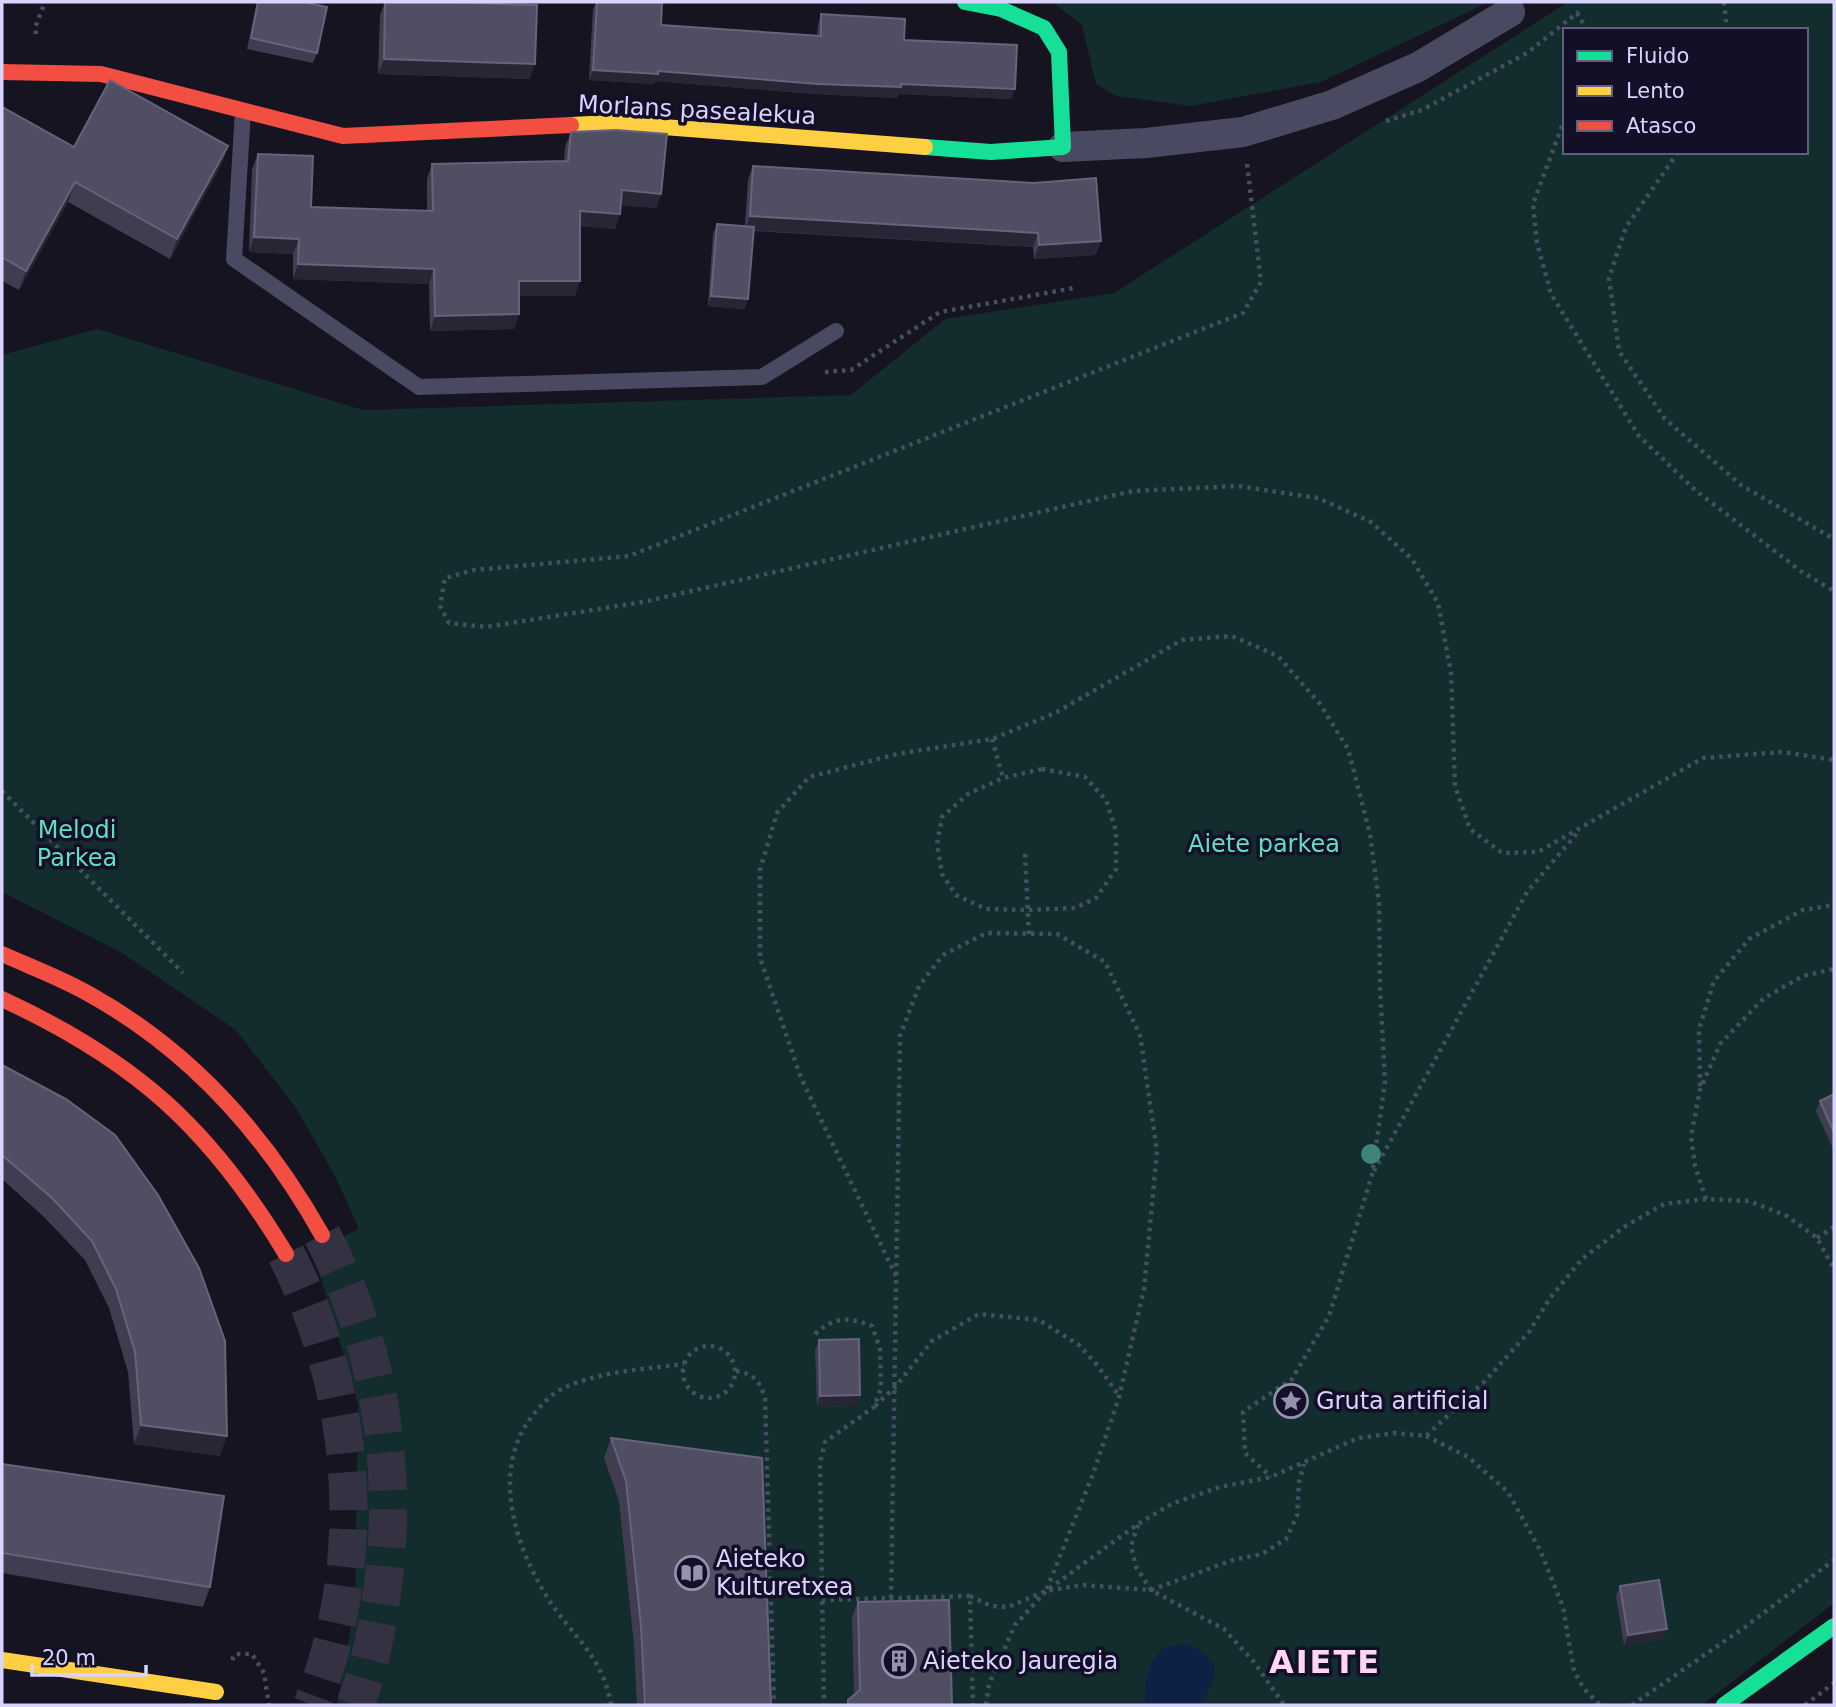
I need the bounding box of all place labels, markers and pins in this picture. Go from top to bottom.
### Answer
place icon: Gruta artificial [1272,1382,1310,1420]
place label: Gruta artificial [1316,1387,1488,1415]
place label: Aieteko Kulturetxea [716,1545,854,1601]
library icon: Aieteko Kulturetxea [673,1554,711,1592]
building icon: Aieteko Jauregia [880,1642,918,1680]
place label: Aieteko Jauregia [923,1647,1118,1675]

